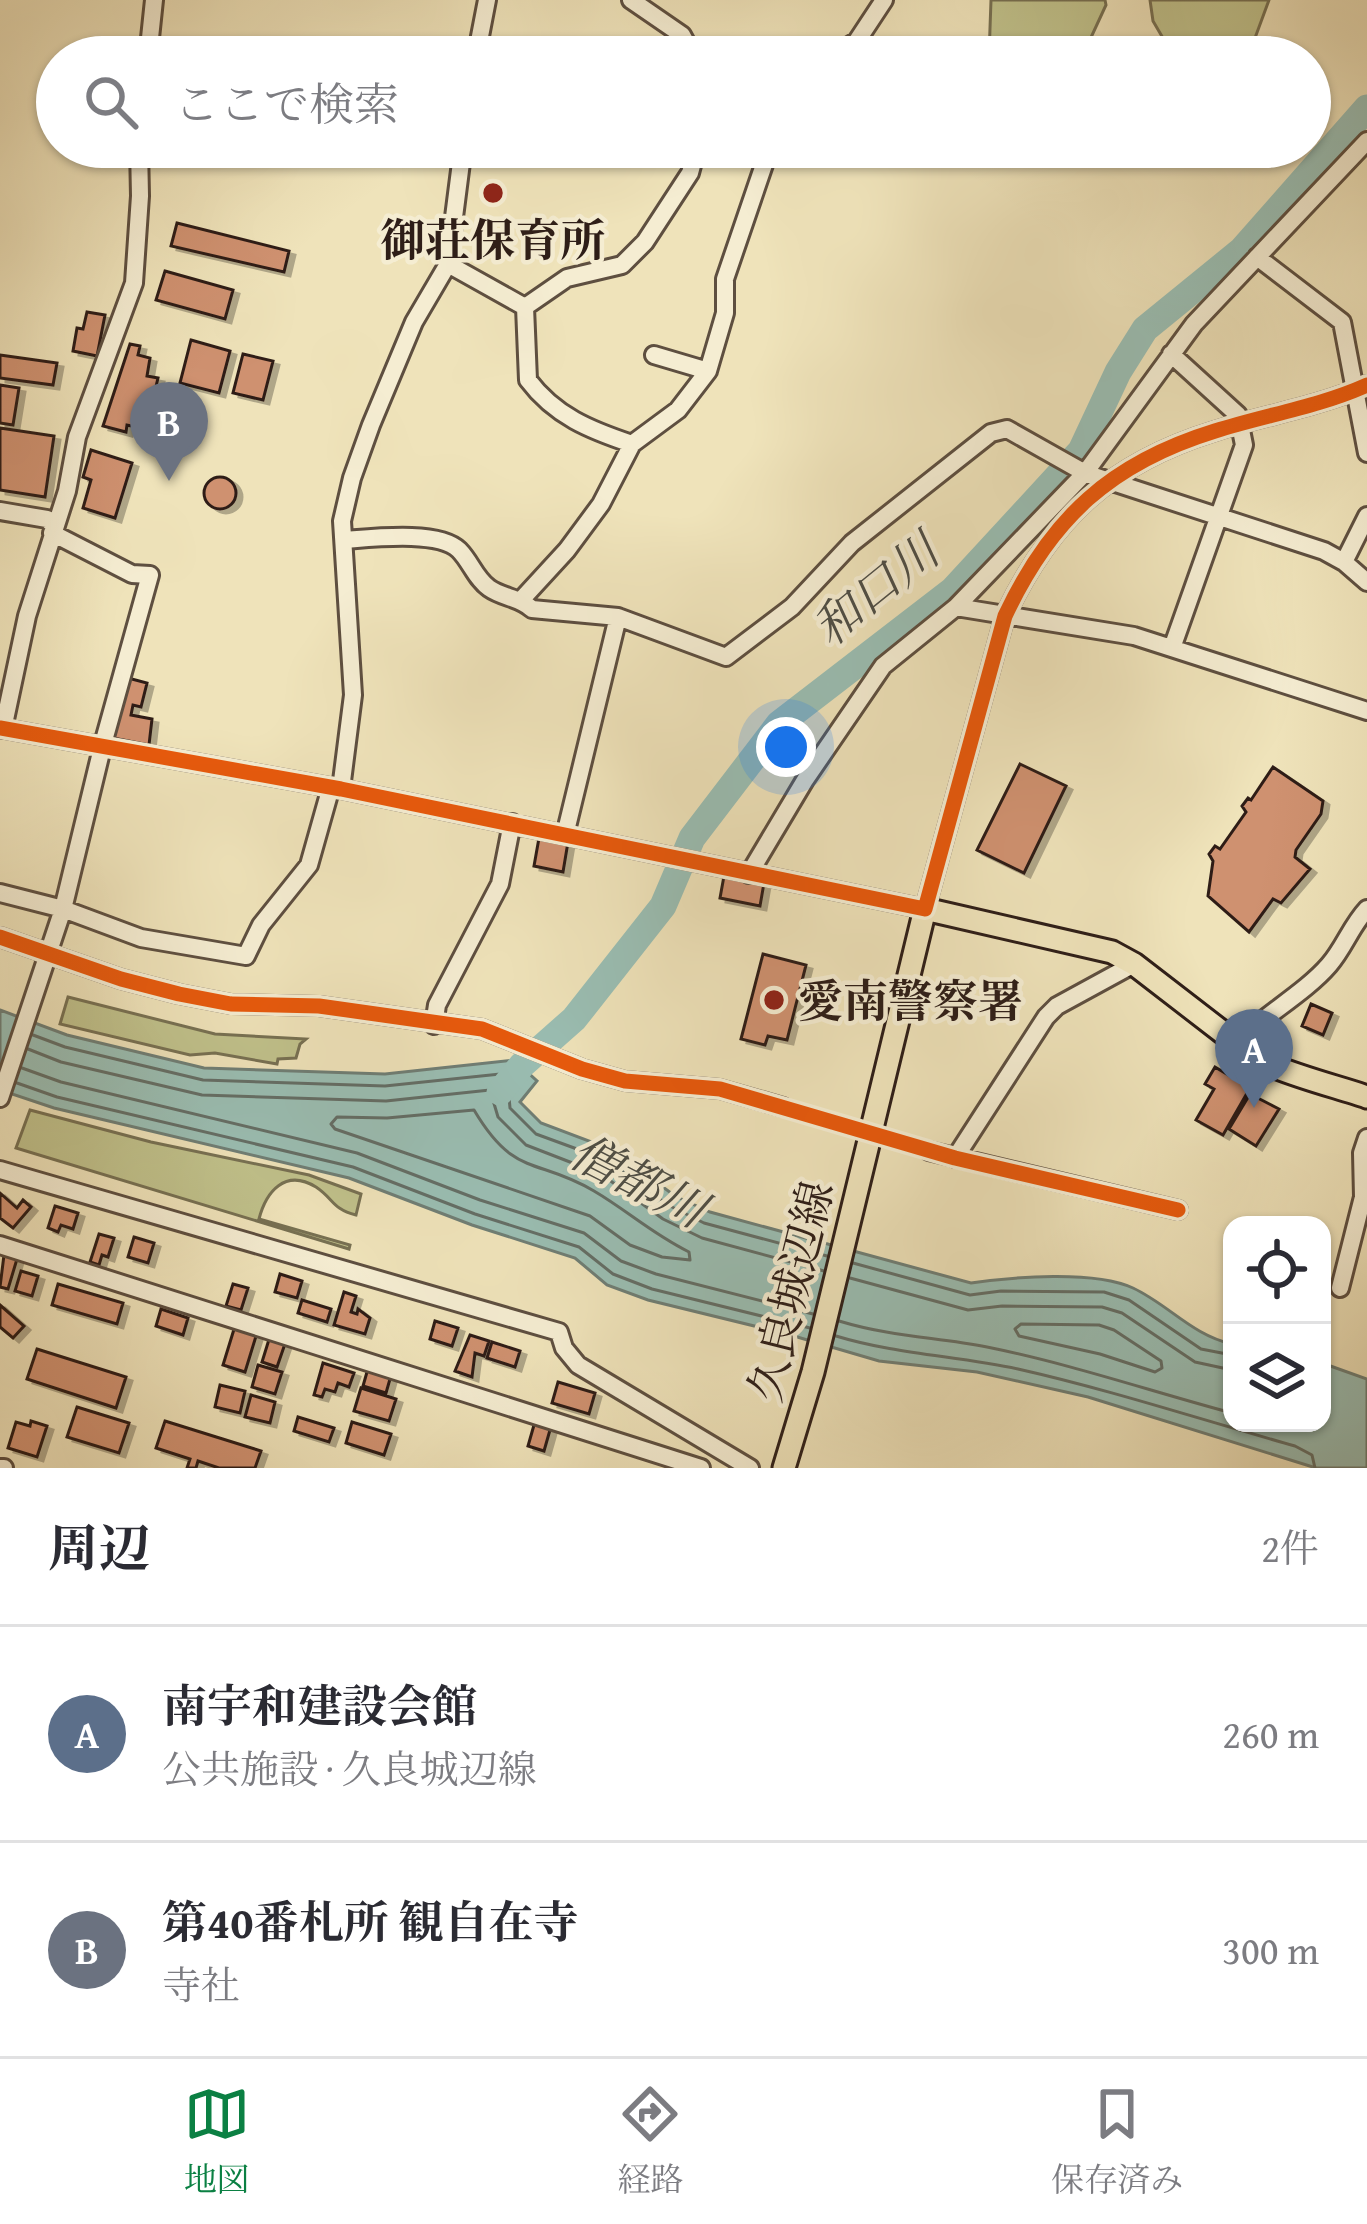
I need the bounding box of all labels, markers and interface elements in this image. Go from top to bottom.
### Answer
search box [36,36,1331,168]
icon: search [78,69,144,135]
text: ここで検索 [174,71,399,136]
marker: 御荘保育所 [480,180,506,206]
place label: 御荘保育所 [380,207,606,272]
pin: B [130,382,208,481]
water label: 和口川 [797,513,957,662]
your location [756,717,816,777]
place label: 愛南警察署 [798,968,1023,1033]
marker: 愛南警察署 [761,987,787,1013]
pin: A [1215,1009,1293,1108]
water label: 僧都川 [559,1116,724,1247]
street label: 久良城辺線 [731,1174,849,1408]
map controls [1223,1216,1331,1432]
button: locate [1223,1216,1331,1324]
button: layers [1223,1324,1331,1432]
text: 周辺 [48,1510,150,1585]
text: 2件 [1261,1519,1319,1576]
text: 南宇和建設会館 [162,1673,477,1738]
text: A [75,1705,99,1762]
text: 260 m [1222,1705,1319,1762]
text: 公共施設 · 久良城辺線 [162,1740,537,1797]
text: 第40番札所 観自在寺 [162,1889,579,1954]
text: B [75,1921,99,1978]
text: 300 m [1222,1921,1319,1978]
text: 寺社 [162,1956,240,2013]
tab: 地図 [184,2081,250,2203]
tab: 経路 [617,2081,683,2203]
tab: 保存済み [1051,2081,1183,2203]

